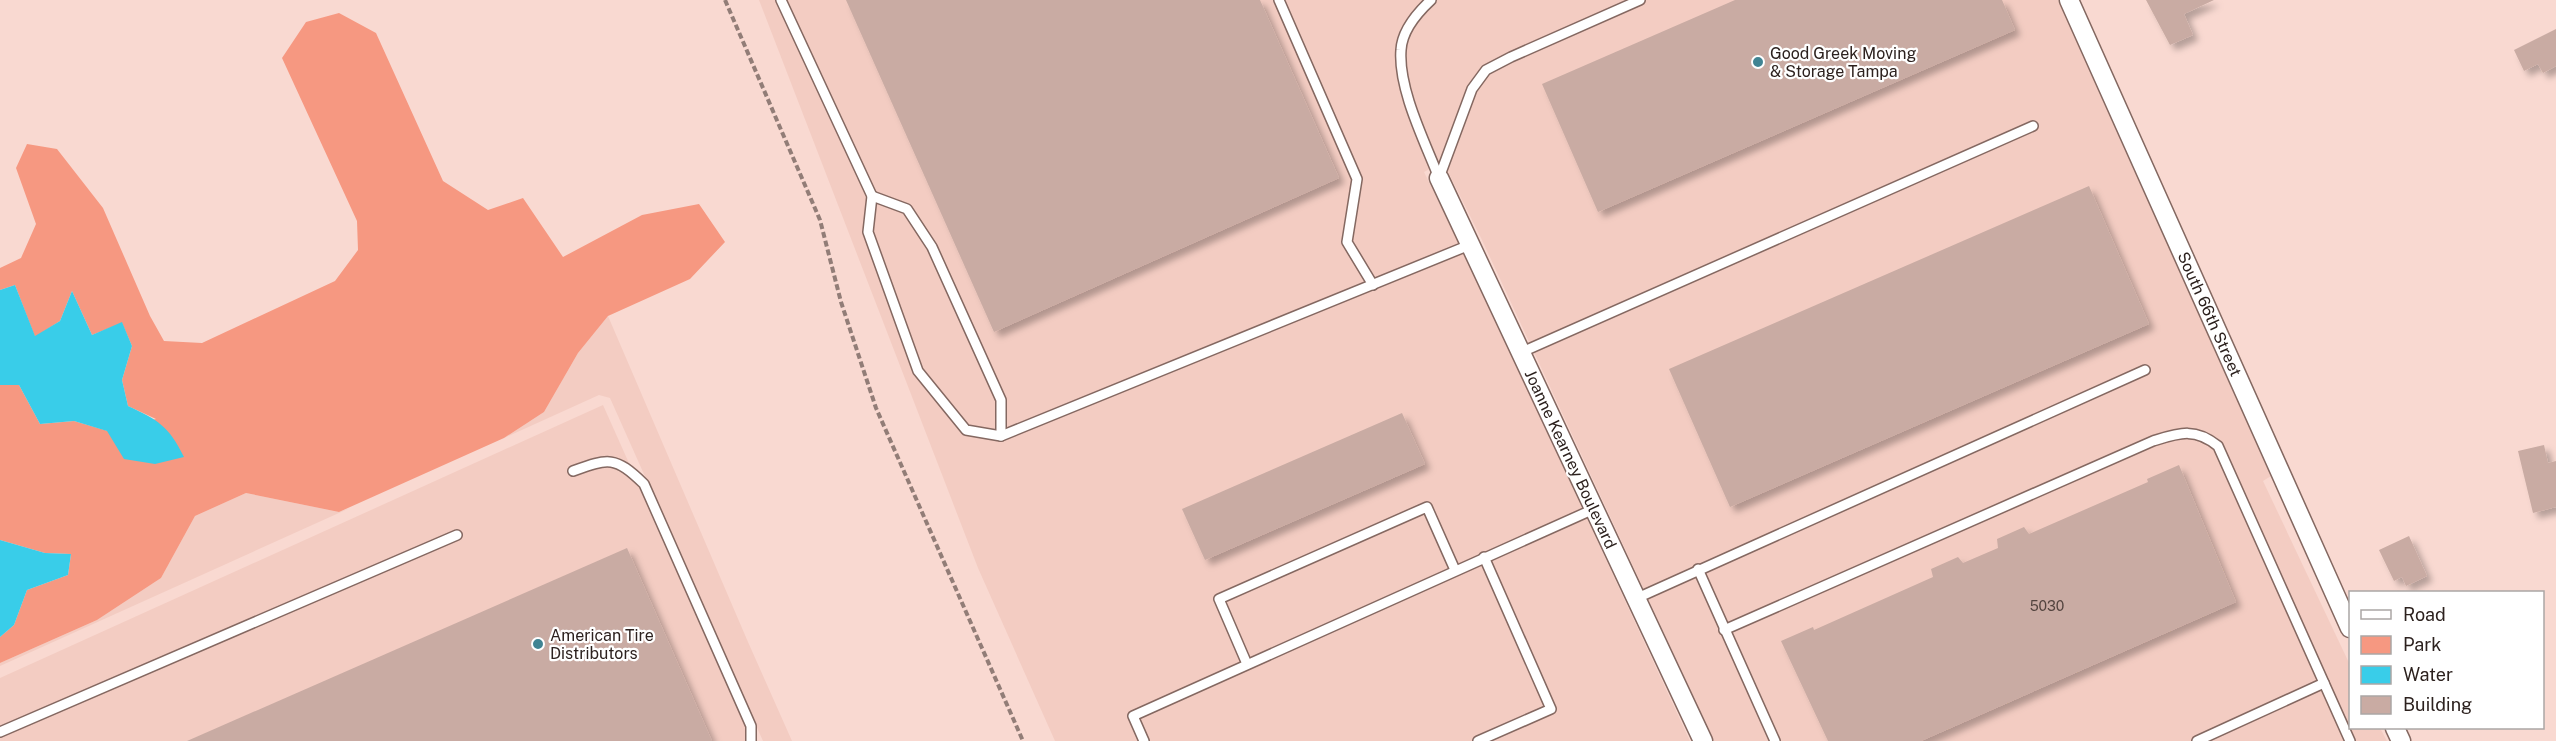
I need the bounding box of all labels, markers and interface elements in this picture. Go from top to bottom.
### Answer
place label: Good Greek Moving & Storage Tampa [1770,44,1916,81]
marker: Good Greek Moving & Storage Tampa [1751,55,1765,69]
street label: South 66th Street [2174,249,2246,379]
street label: Joanne Kearney Boulevard [1521,367,1620,552]
legend [2349,591,2544,729]
house number: 5030 [2030,598,2064,614]
text: Road [2403,604,2446,625]
place label: American Tire Distributors [550,626,654,663]
text: Park [2403,634,2441,655]
marker: American Tire Distributors [531,637,545,651]
text: Water [2403,664,2453,685]
text: Building [2403,694,2472,715]

